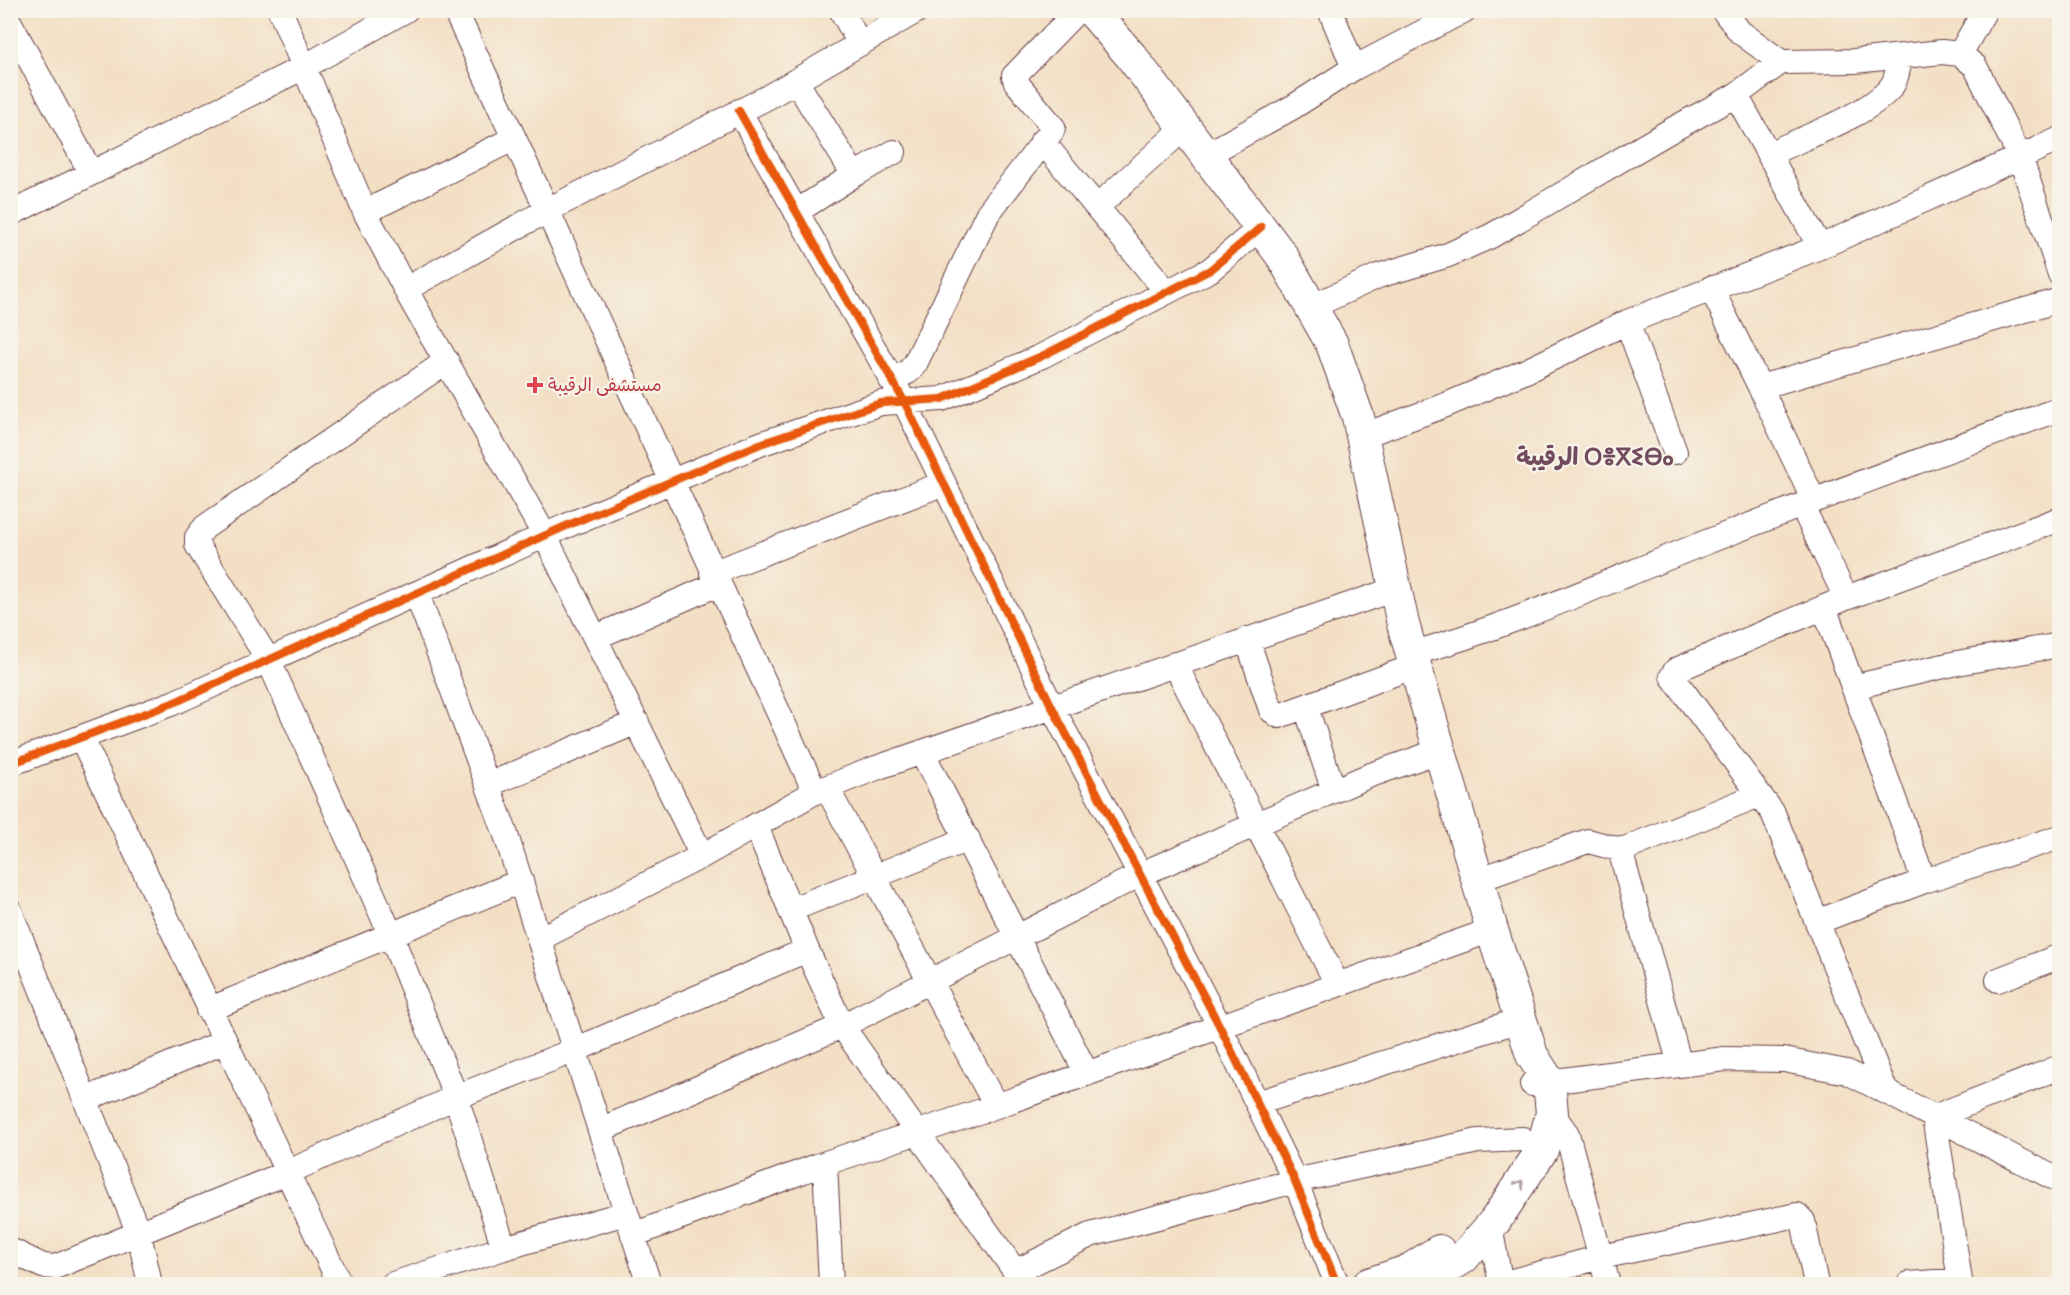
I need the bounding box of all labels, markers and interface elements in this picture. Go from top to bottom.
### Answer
place label: مستشفى الرقيبة [548,374,662,396]
marker: مستشفى الرقيبة [526,376,544,394]
district label: الرقيبة ⵔⴻⴳⵉⴱⴰ [1516,442,1674,471]
one-way arrow [1513,1179,1524,1190]

